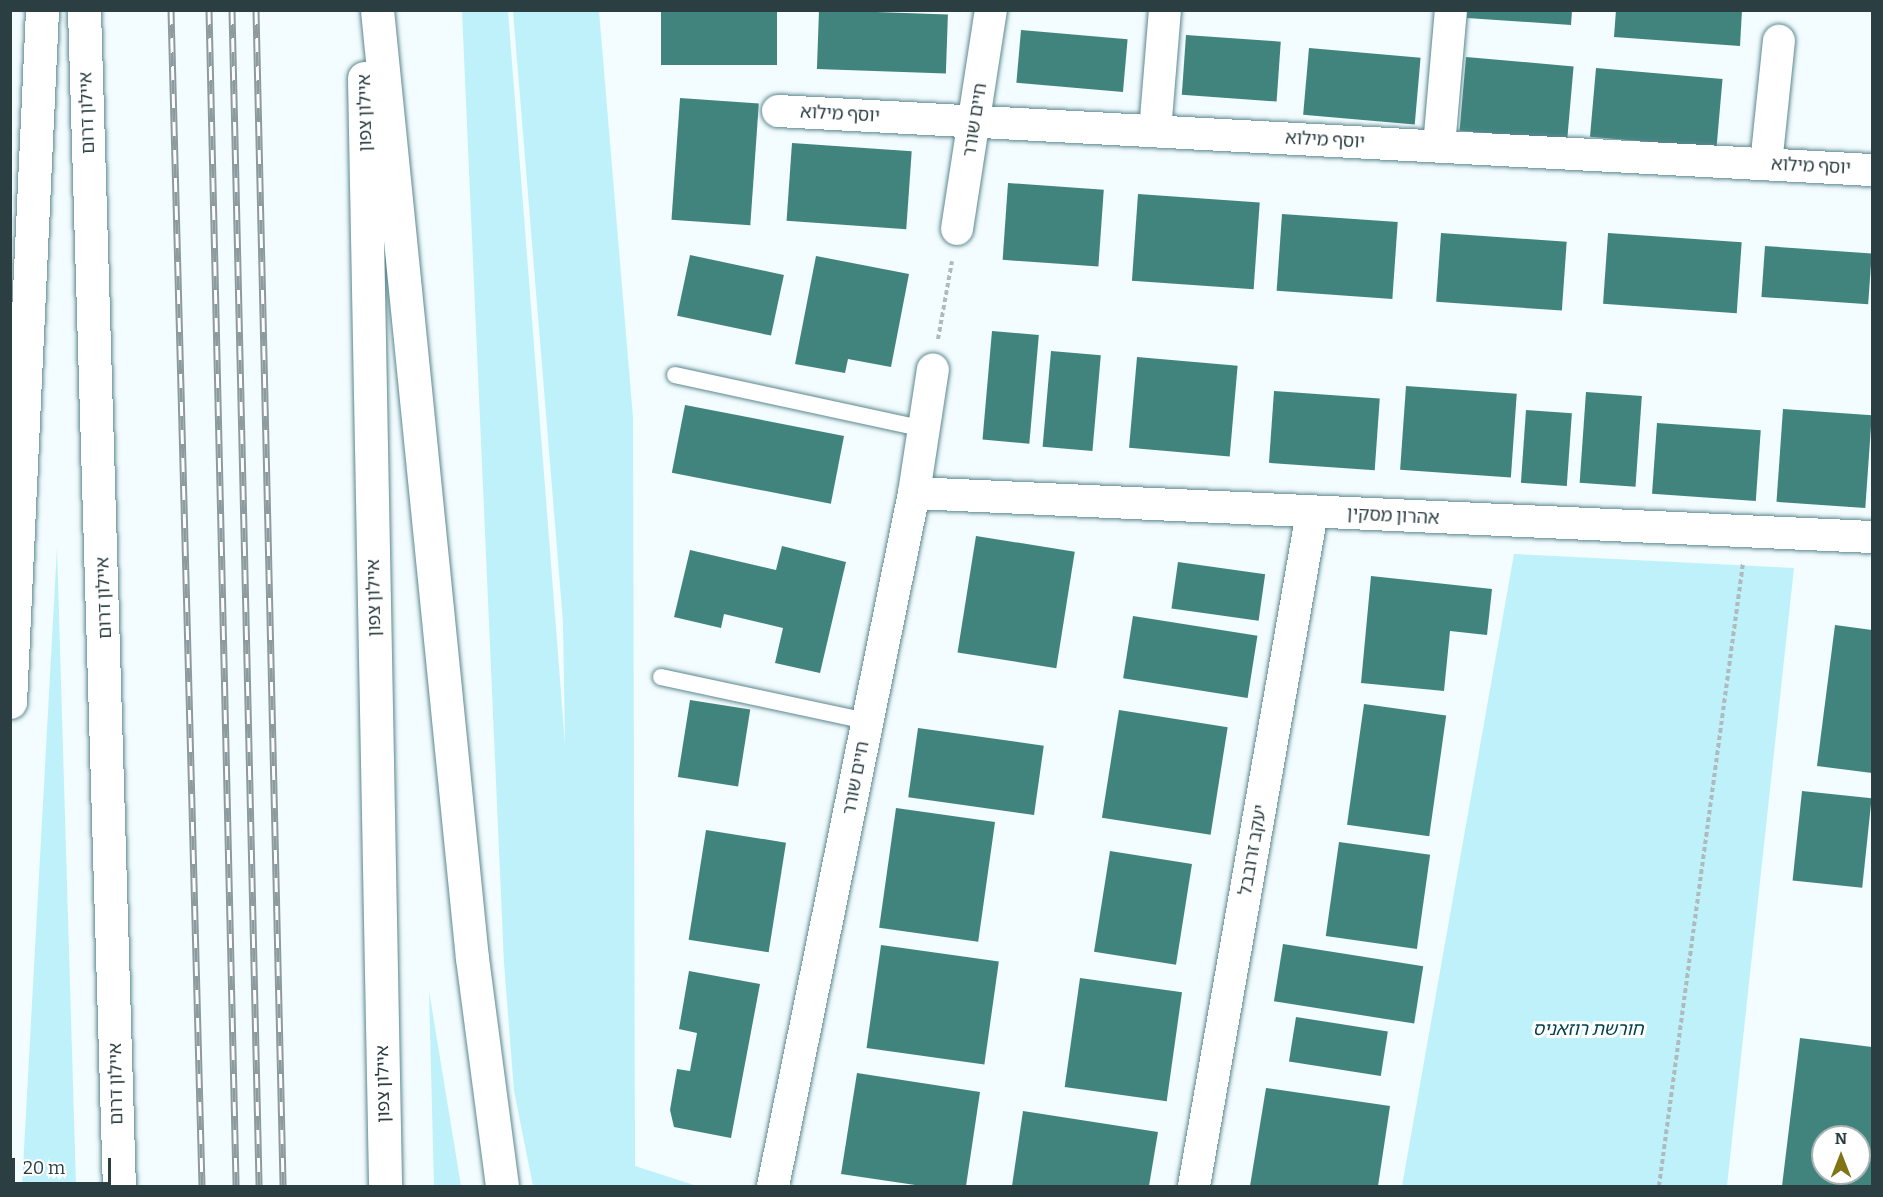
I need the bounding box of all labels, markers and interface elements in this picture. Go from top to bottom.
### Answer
street label: איילון דרום [75,72,99,154]
street label: איילון צפון [354,74,376,152]
street label: חיים שורר [958,81,992,159]
street label: יוסף מילוא [800,101,880,127]
street label: יוסף מילוא [1285,127,1365,153]
street label: יוסף מילוא [1771,153,1851,179]
street label: אהרון מסקין [1346,503,1440,529]
street label: איילון דרום [92,557,116,639]
street label: איילון צפון [363,559,385,637]
street label: חיים שורר [838,739,874,817]
street label: יעקב זרובבל [1234,803,1272,897]
park label: חורשת רוזאניס [1533,1018,1643,1040]
street label: איילון דרום [104,1043,128,1125]
street label: איילון צפון [372,1045,394,1123]
north arrow [1811,1125,1871,1185]
text: N [1835,1129,1847,1148]
scale bar [15,1146,114,1184]
text: 20 m [23,1157,65,1179]

